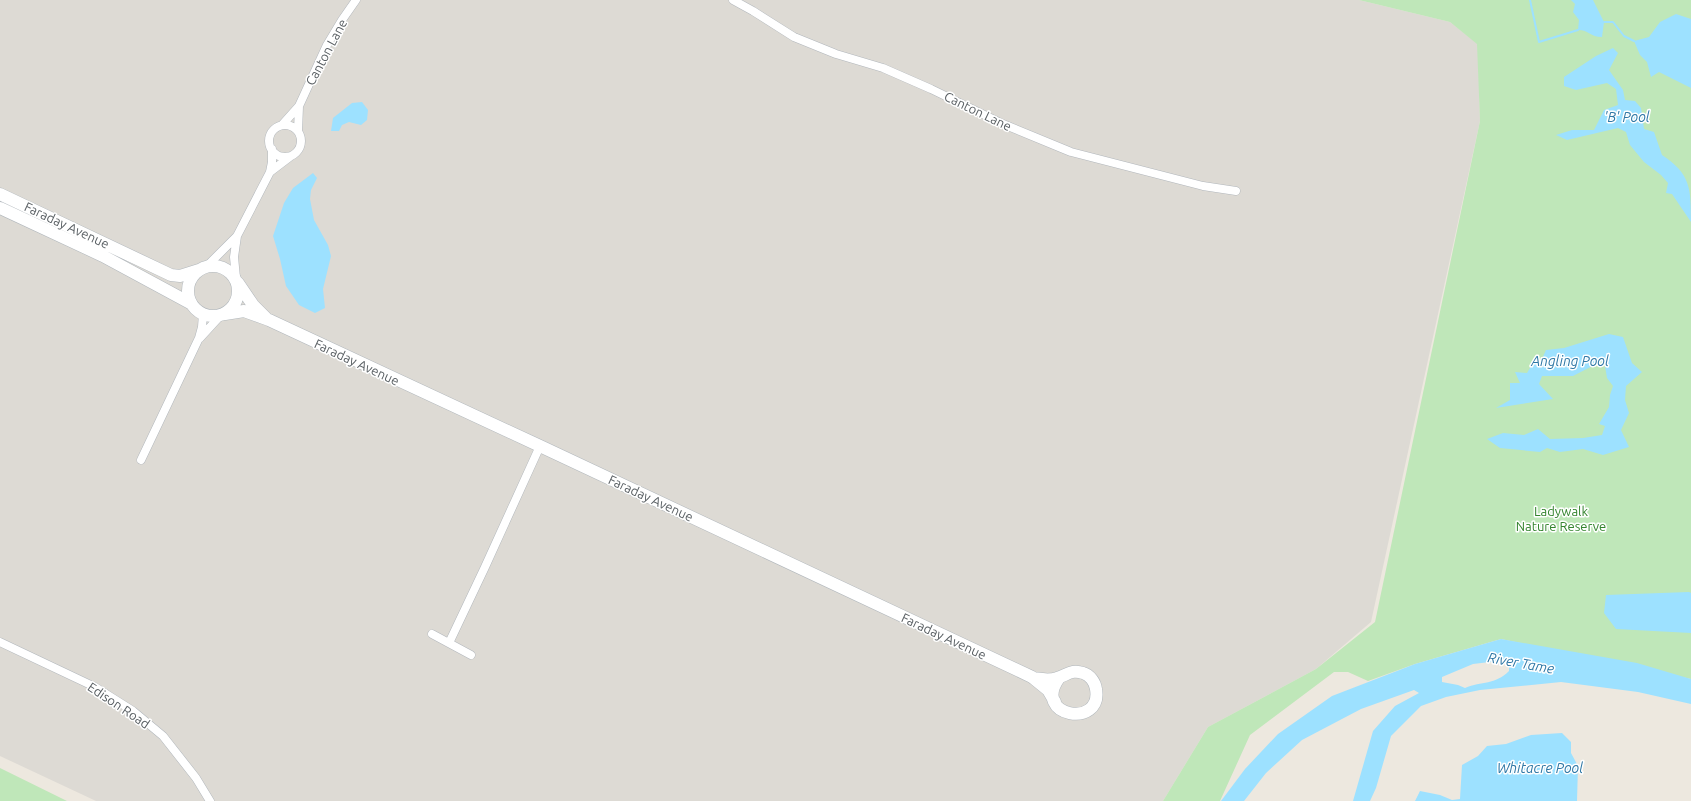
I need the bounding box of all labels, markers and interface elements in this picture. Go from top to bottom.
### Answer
street label: Canton Lane [303,16,349,88]
street label: Canton Lane [942,89,1014,133]
water label: 'B' Pool [1604,109,1650,125]
street label: Faraday Avenue [22,199,112,251]
street label: Faraday Avenue [312,336,402,388]
water label: Angling Pool [1530,353,1609,369]
street label: Faraday Avenue [606,472,696,524]
park label: Ladywalk Nature Reserve [1516,504,1606,533]
street label: Faraday Avenue [899,610,989,662]
water label: River Tame [1486,649,1556,677]
street label: Edison Road [85,679,153,731]
water label: Whitacre Pool [1497,760,1583,776]

